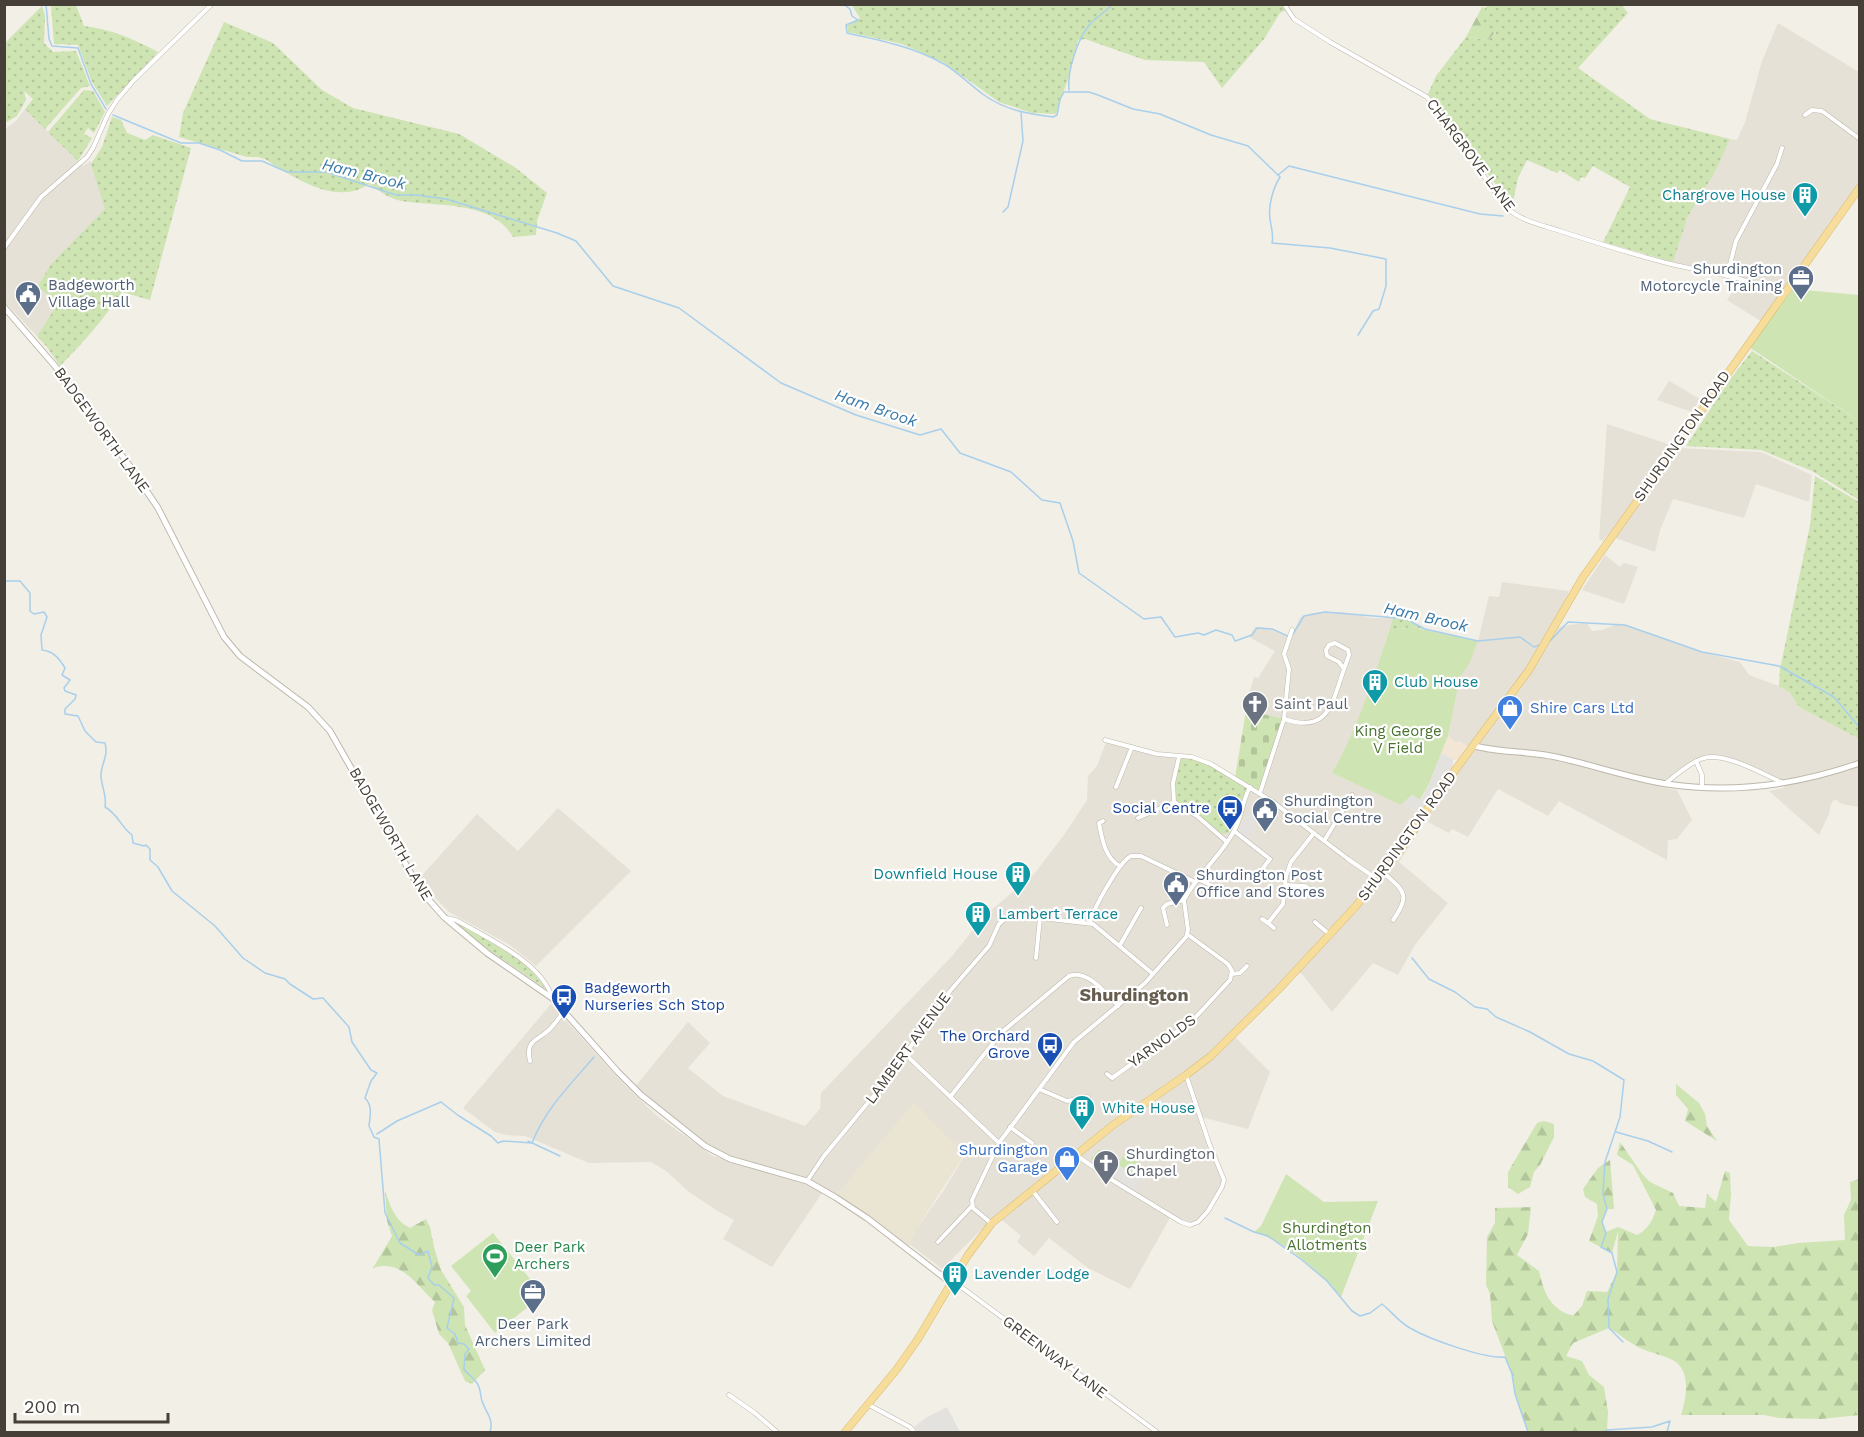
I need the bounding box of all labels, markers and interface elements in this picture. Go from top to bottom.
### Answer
street label: CHARGROVE LANE [1423,95,1519,215]
water label: Ham Brook [320,154,409,194]
building icon: Chargrove House [1790,180,1820,218]
place label: Chargrove House [1662,186,1786,204]
place label: Shurdington Motorcycle Training [1640,260,1782,295]
office icon: Shurdington Motorcycle Training [1786,263,1816,301]
place label: Badgeworth Village Hall [48,276,135,311]
public building icon: Badgeworth Village Hall [13,279,43,317]
street label: BADGEWORTH LANE [50,364,154,496]
street label: SHURDINGTON ROAD [1630,367,1734,505]
water label: Ham Brook [832,385,921,431]
water label: Ham Brook [1382,598,1471,636]
building icon: Club House [1360,667,1390,705]
place label: Club House [1394,673,1478,691]
church icon: Saint Paul [1240,689,1270,727]
shop icon: Shire Cars Ltd [1495,693,1525,731]
place label: Saint Paul [1274,695,1348,713]
place label: Shire Cars Ltd [1530,699,1634,717]
park label: King George V Field [1354,722,1442,757]
street label: BADGEWORTH LANE [346,764,436,904]
street label: SHURDINGTON ROAD [1354,768,1460,904]
place label: Shurdington Social Centre [1284,792,1382,827]
bus stop icon: Social Centre [1215,793,1245,831]
public building icon: Shurdington Social Centre [1250,795,1280,833]
place label: Social Centre [1112,799,1210,817]
building icon: Downfield House [1003,859,1033,897]
place label: Downfield House [873,865,998,883]
place label: Shurdington Post Office and Stores [1196,866,1325,901]
public building icon: Shurdington Post Office and Stores [1161,869,1191,907]
building icon: Lambert Terrace [963,899,993,937]
place label: Lambert Terrace [998,905,1118,923]
place label: Badgeworth Nurseries Sch Stop [584,979,725,1014]
bus stop icon: Badgeworth Nurseries Sch Stop [549,982,579,1020]
district label: Shurdington [1079,984,1189,1005]
street label: LAMBERT AVENUE [862,989,954,1107]
street label: YARNOLDS [1125,1010,1199,1072]
place label: The Orchard Grove [940,1027,1030,1062]
bus stop icon: The Orchard Grove [1035,1030,1065,1068]
building icon: White House [1067,1093,1097,1131]
place label: White House [1102,1099,1195,1117]
place label: Shurdington Garage [959,1141,1048,1176]
shop icon: Shurdington Garage [1052,1144,1082,1182]
place label: Shurdington Chapel [1126,1145,1215,1180]
church icon: Shurdington Chapel [1091,1148,1121,1186]
park label: Shurdington Allotments [1282,1219,1372,1254]
place label: Deer Park Archers [514,1238,586,1273]
sports icon: Deer Park Archers [480,1241,510,1279]
building icon: Lavender Lodge [940,1259,970,1297]
place label: Lavender Lodge [974,1265,1090,1283]
office icon: Deer Park Archers Limited [518,1277,548,1315]
street label: GREENWAY LANE [999,1312,1111,1402]
place label: Deer Park Archers Limited [475,1315,591,1350]
scale bar [15,1386,168,1424]
text: 200 m [24,1396,80,1417]

